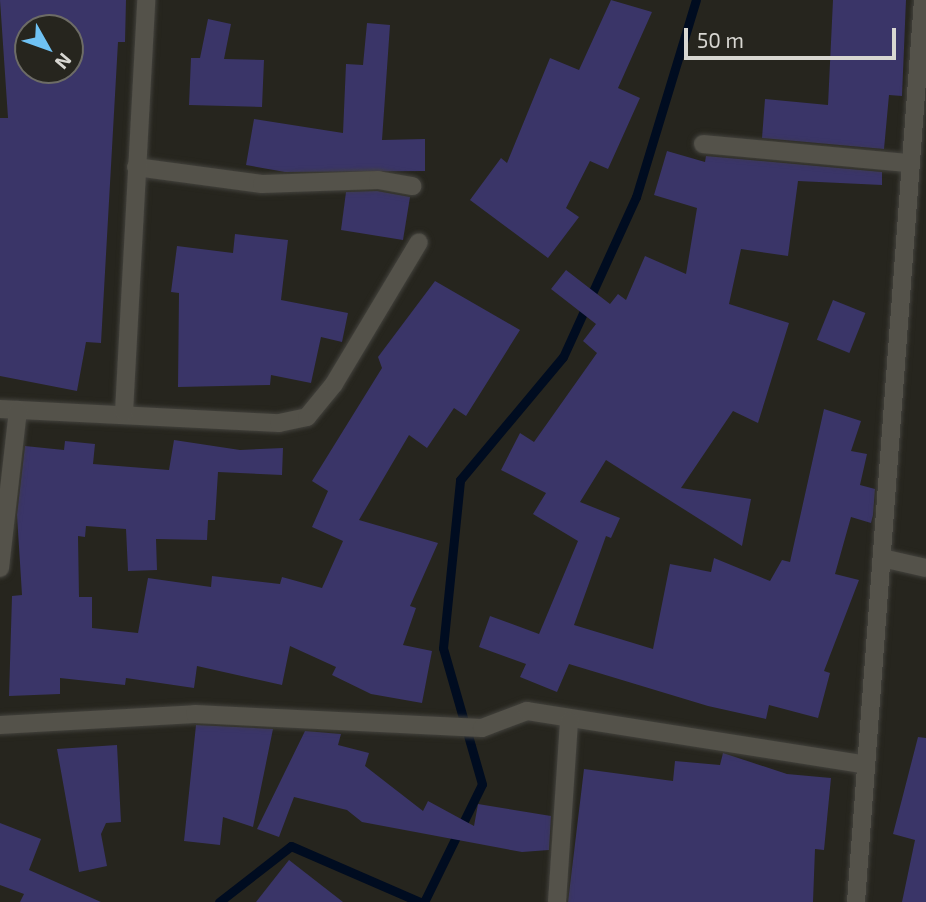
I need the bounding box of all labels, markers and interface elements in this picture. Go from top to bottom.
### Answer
north arrow [14,14,84,84]
scale bar [688,14,900,58]
text: 50 m [697,27,744,52]
text: N [51,49,77,74]

